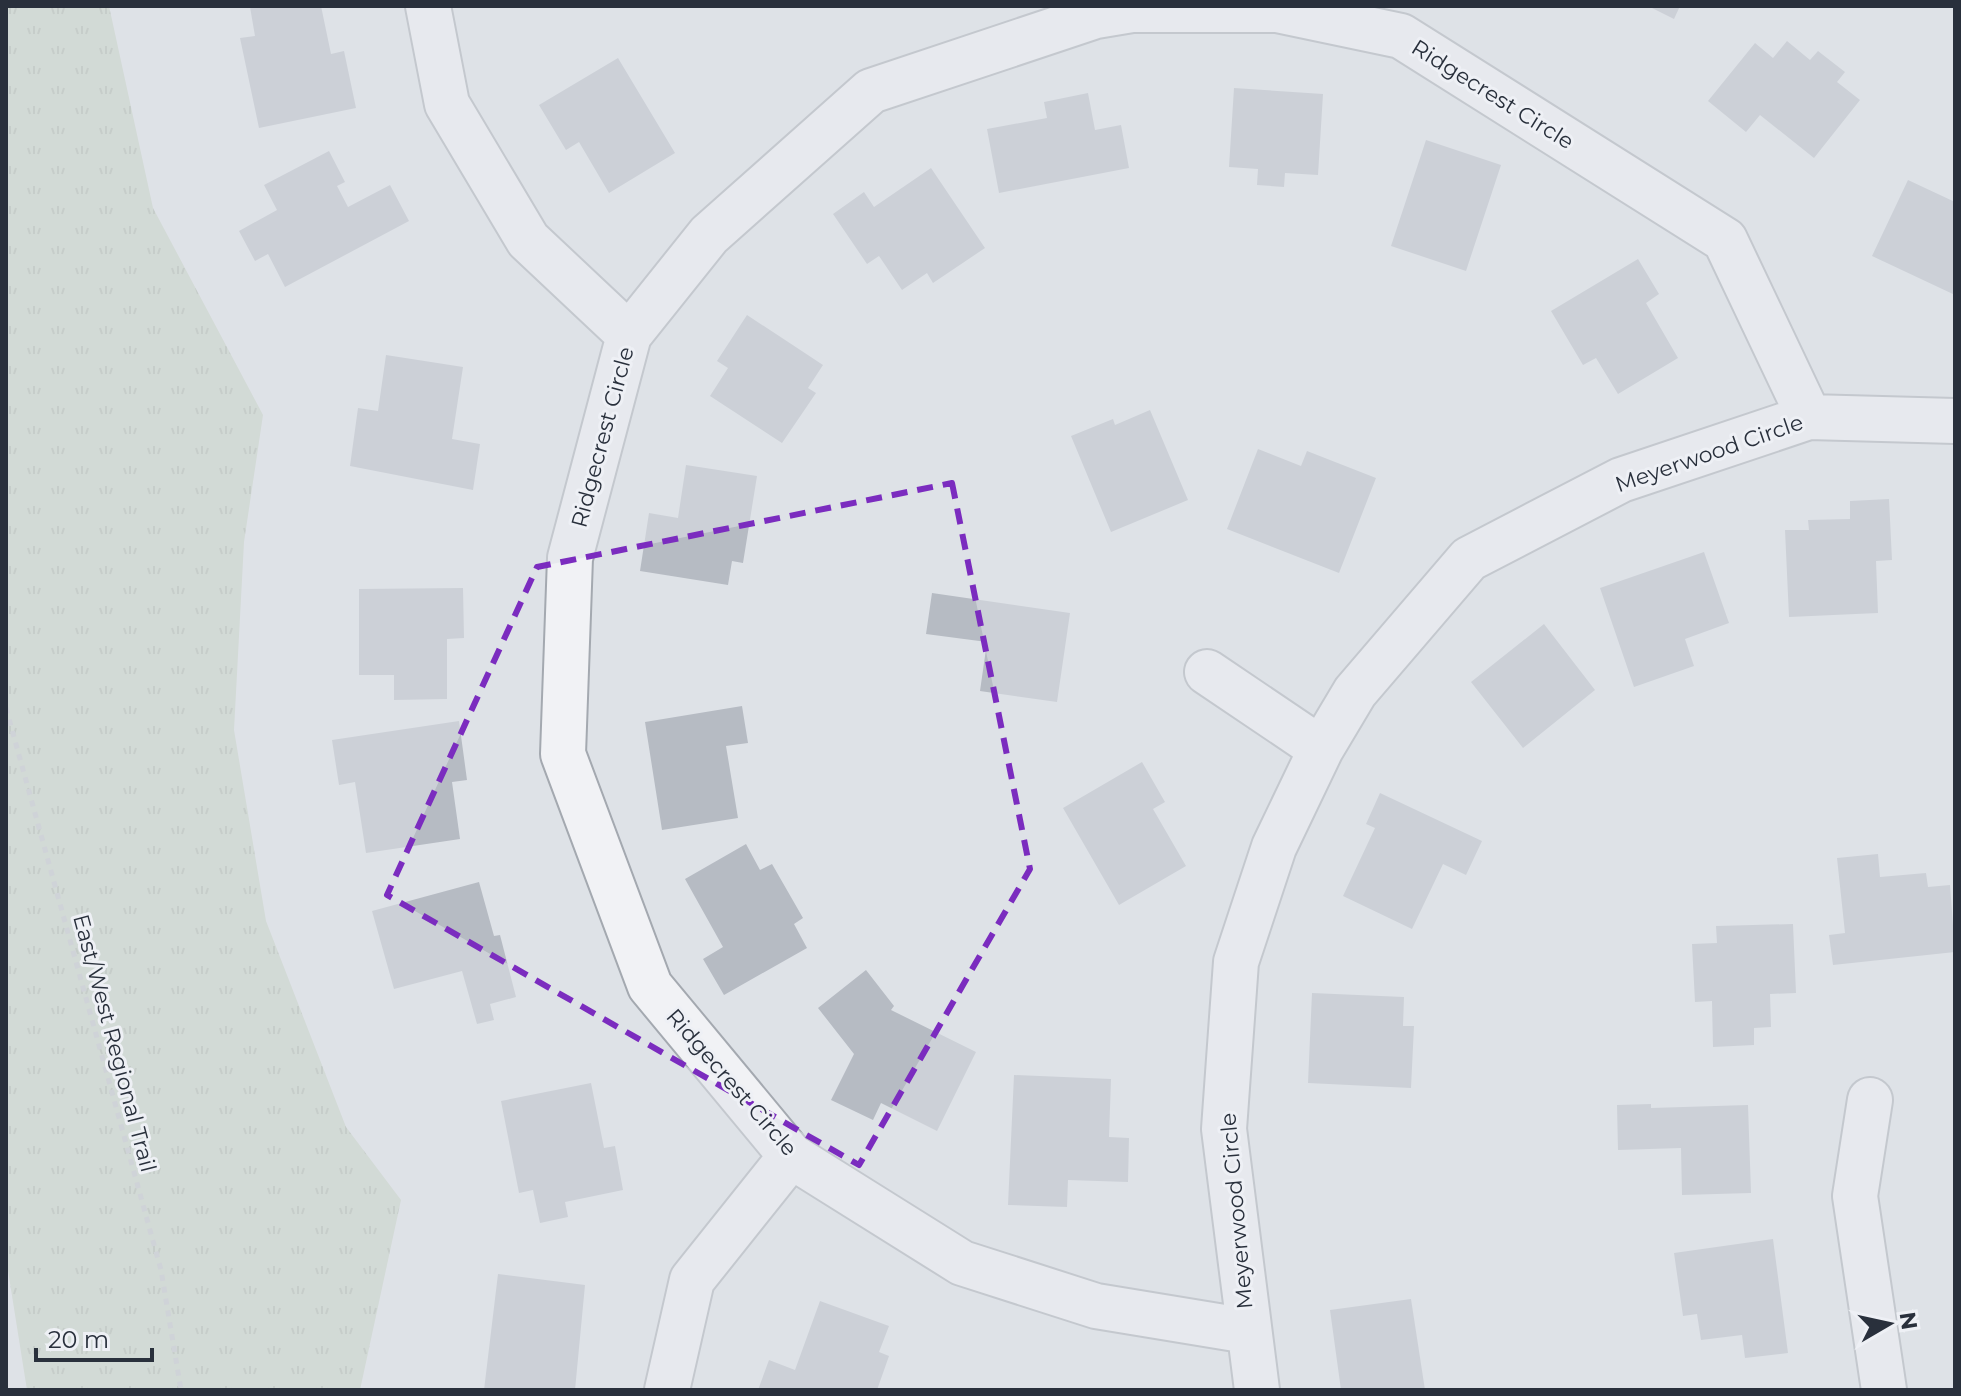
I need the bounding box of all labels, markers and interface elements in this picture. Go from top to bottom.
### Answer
street label: Ridgecrest Circle [1407,34,1579,155]
street label: Ridgecrest Circle [565,344,640,531]
street label: Meyerwood Circle [1612,409,1807,498]
street label: East/West Regional Trail [67,911,162,1175]
street label: Ridgecrest Circle [660,1003,803,1161]
street label: Meyerwood Circle [1214,1112,1259,1310]
north arrow [1849,1284,1929,1364]
text: N [1894,1310,1923,1332]
scale bar [36,1312,152,1362]
text: 20 m [48,1325,109,1354]

